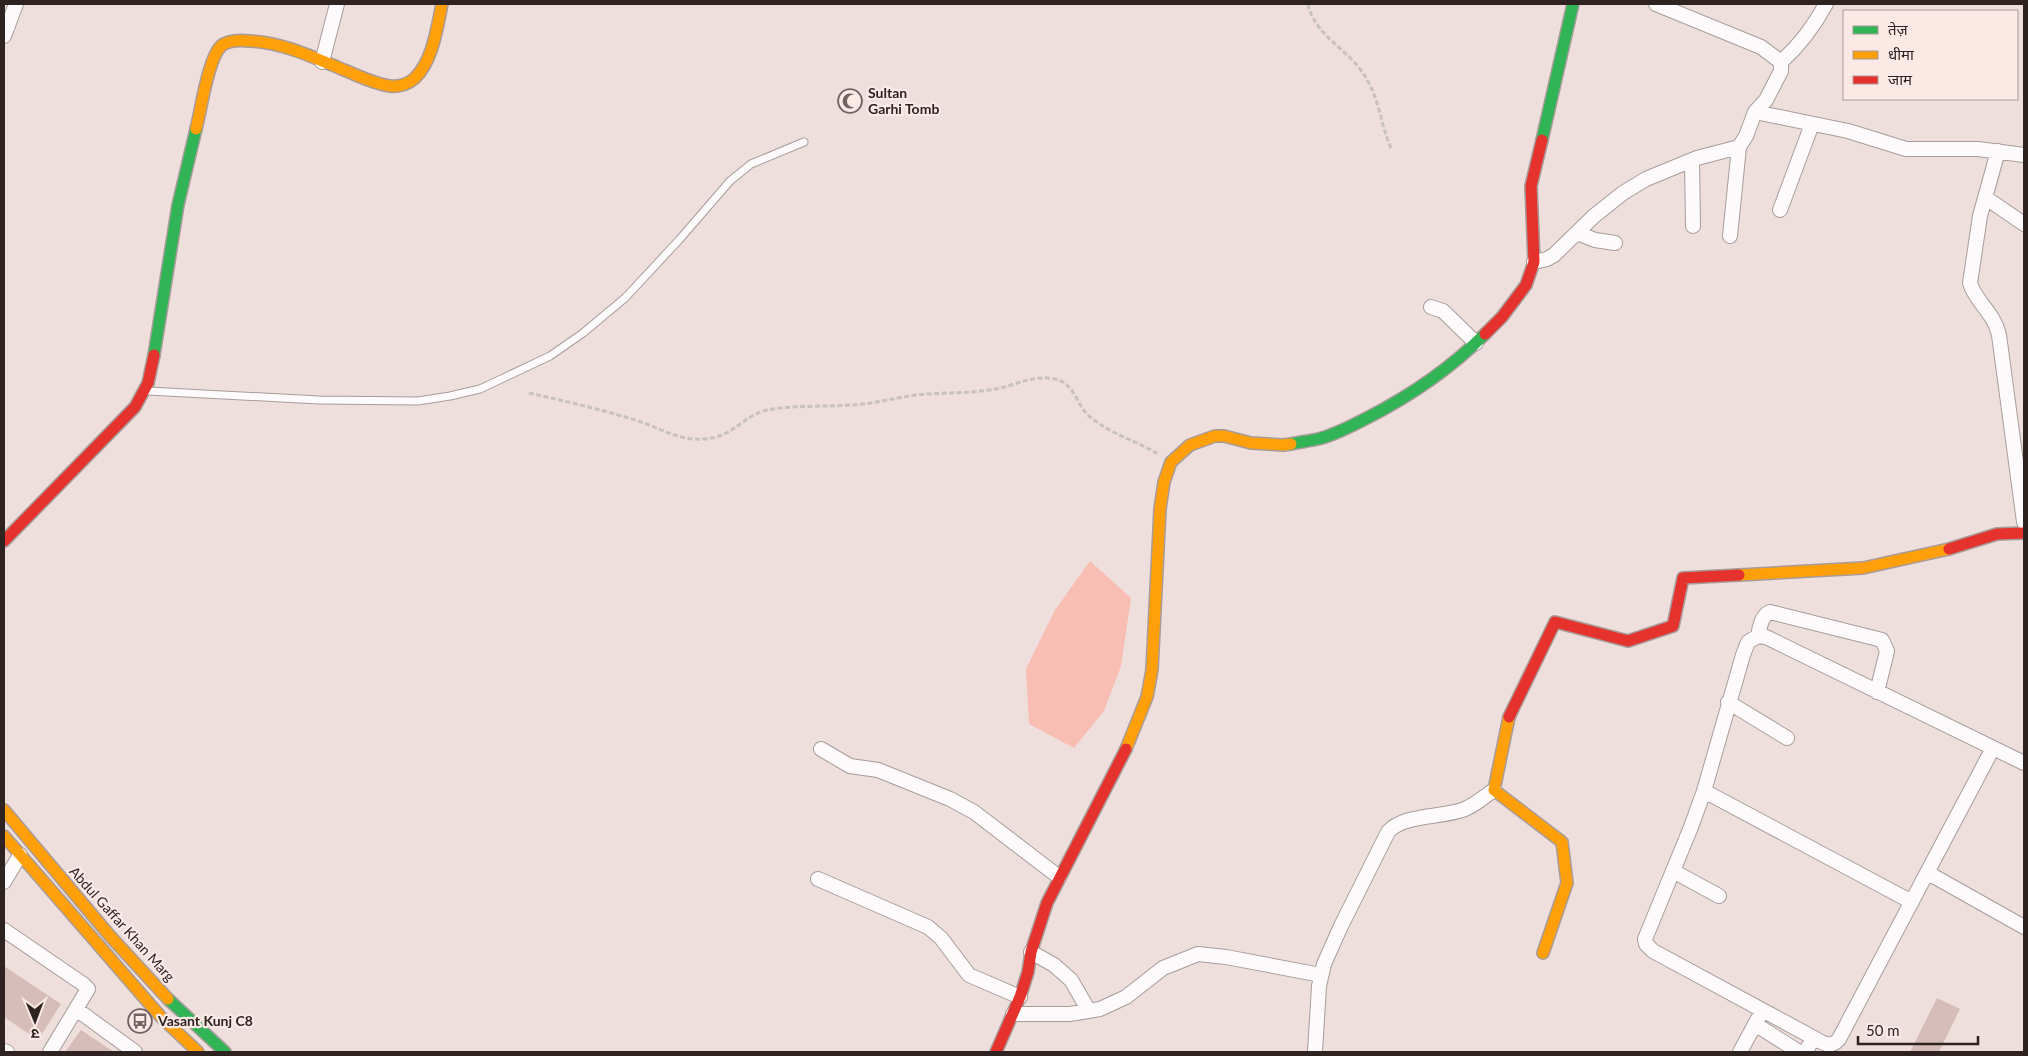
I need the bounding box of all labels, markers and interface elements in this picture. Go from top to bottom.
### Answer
legend [1843,10,2018,100]
text: तेज़ [1888,20,1909,38]
text: धीमा [1888,45,1915,63]
text: जाम [1888,70,1913,88]
place label: Sultan Garhi Tomb [868,84,939,117]
mosque icon: Sultan Garhi Tomb [837,88,863,114]
street label: Abdul Gaffar Khan Marg [66,863,179,985]
north arrow [10,996,60,1046]
bus stop icon: Vasant Kunj C8 [127,1008,153,1034]
place label: Vasant Kunj C8 [157,1012,253,1029]
scale bar [1858,1014,1978,1046]
text: 50 m [1866,1021,1900,1039]
text: उ [30,1026,39,1043]

